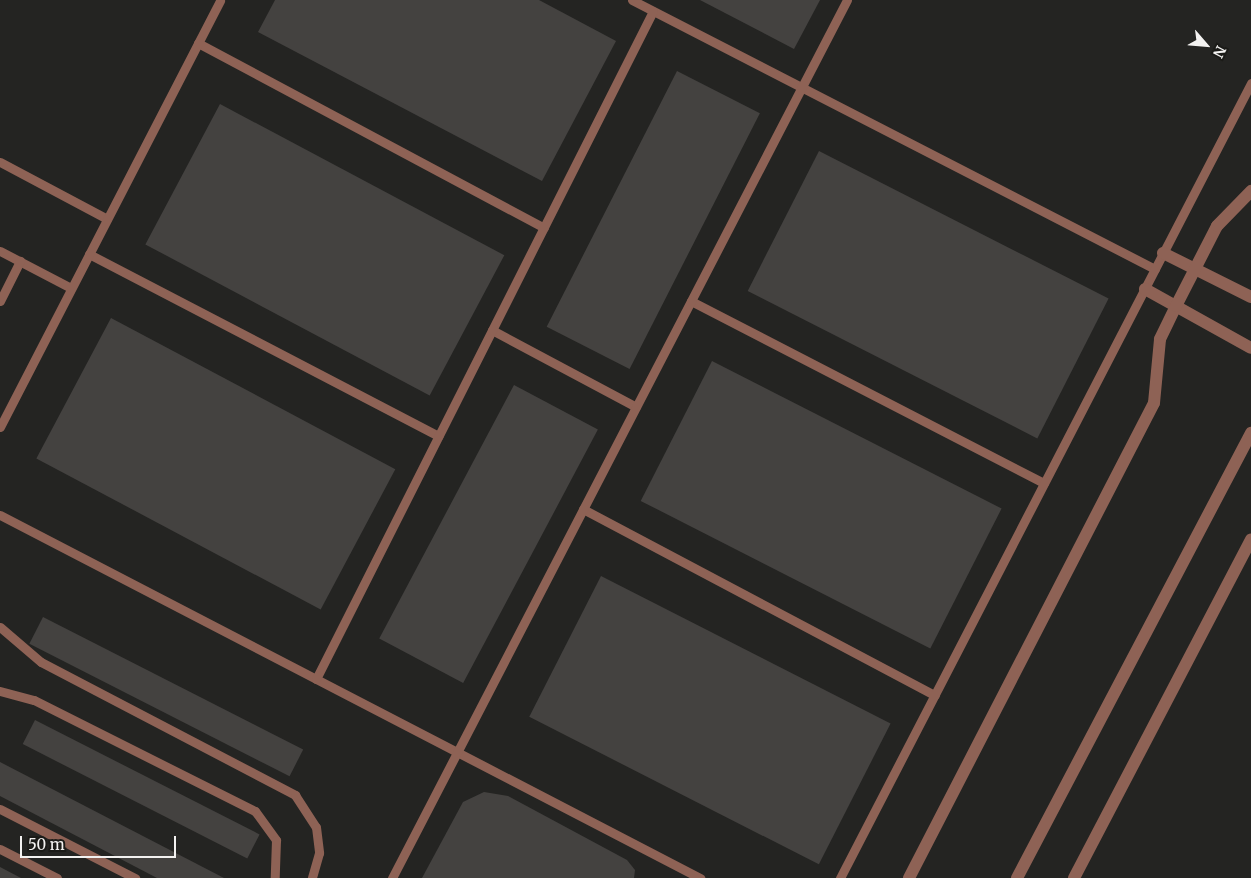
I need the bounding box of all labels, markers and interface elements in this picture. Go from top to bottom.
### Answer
north arrow [1181,20,1231,70]
text: N [1209,43,1230,61]
scale bar [22,826,179,858]
text: 50 m [28,835,65,854]

